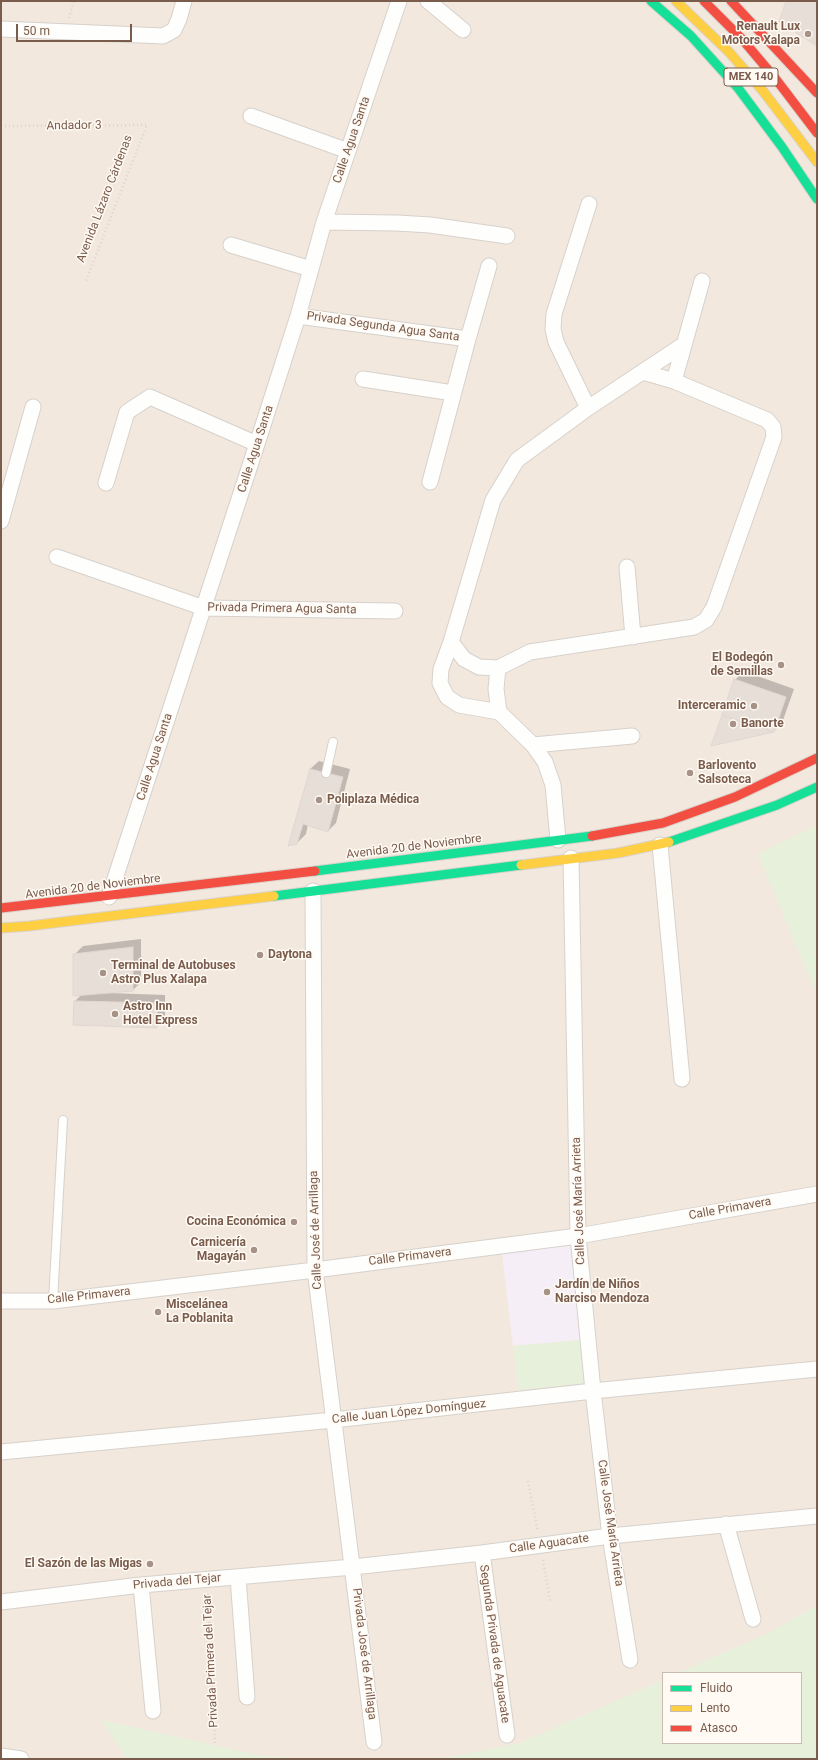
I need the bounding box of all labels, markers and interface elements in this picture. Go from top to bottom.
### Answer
scale bar [18,16,134,42]
place label: Renault Lux Motors Xalapa [722,20,800,48]
text: 50 m [23,24,50,38]
marker: Renault Lux Motors Xalapa [803,29,813,39]
road number: MEX 140 [724,68,778,86]
street label: Calle Agua Santa [330,95,374,185]
street label: Andador 3 [46,118,102,134]
street label: Avenida Lázaro Cárdenas [74,133,136,265]
street label: Privada Segunda Agua Santa [306,309,460,345]
street label: Calle Agua Santa [235,404,277,494]
street label: Privada Primera Agua Santa [207,600,357,618]
place label: El Bodegón de Semillas [710,651,773,679]
marker: El Bodegón de Semillas [776,660,786,670]
place label: Interceramic [678,699,746,713]
marker: Interceramic [749,701,759,711]
street label: Calle Agua Santa [134,712,176,802]
place label: Banorte [741,717,784,731]
marker: Banorte [728,719,738,729]
place label: Barlovento Salsoteca [698,759,756,787]
marker: Barlovento Salsoteca [685,768,695,778]
place label: Poliplaza Médica [327,793,419,807]
marker: Poliplaza Médica [314,795,324,805]
street label: Avenida 20 de Noviembre [346,832,482,862]
street label: Avenida 20 de Noviembre [25,872,161,902]
place label: Daytona [268,948,312,962]
marker: Daytona [255,950,265,960]
place label: Terminal de Autobuses Astro Plus Xalapa [111,959,236,987]
marker: Terminal de Autobuses Astro Plus Xalapa [98,968,108,978]
place label: Astro Inn Hotel Express [123,1000,198,1028]
marker: Astro Inn Hotel Express [110,1009,120,1019]
street label: Calle José María Arrieta [570,1137,588,1265]
street label: Calle José de Arrillaga [307,1170,325,1290]
street label: Calle Primavera [688,1195,772,1223]
place label: Cocina Económica [186,1215,286,1229]
marker: Cocina Económica [289,1217,299,1227]
place label: Carnicería Magayán [191,1236,246,1264]
marker: Carnicería Magayán [249,1245,259,1255]
street label: Calle Primavera [368,1245,452,1269]
place label: Jardín de Niños Narciso Mendoza [555,1278,649,1306]
street label: Calle Primavera [47,1284,131,1308]
marker: Jardín de Niños Narciso Mendoza [542,1287,552,1297]
place label: Miscelánea La Poblanita [166,1298,233,1326]
marker: Miscelánea La Poblanita [153,1307,163,1317]
street label: Calle Juan López Domínguez [331,1397,487,1427]
street label: Calle José María Arrieta [594,1459,626,1587]
street label: Calle Aguacate [508,1531,590,1557]
place label: El Sazón de las Migas [25,1557,142,1571]
marker: El Sazón de las Migas [145,1559,155,1569]
street label: Segunda Privada de Aguacate [476,1564,512,1724]
street label: Privada del Tejar [132,1571,222,1593]
street label: Privada José de Arrillaga [349,1587,379,1721]
street label: Privada Primera del Tejar [200,1594,222,1728]
legend [662,1672,802,1744]
text: Fluido [700,1681,733,1695]
text: Lento [700,1701,730,1715]
text: Atasco [700,1721,738,1735]

